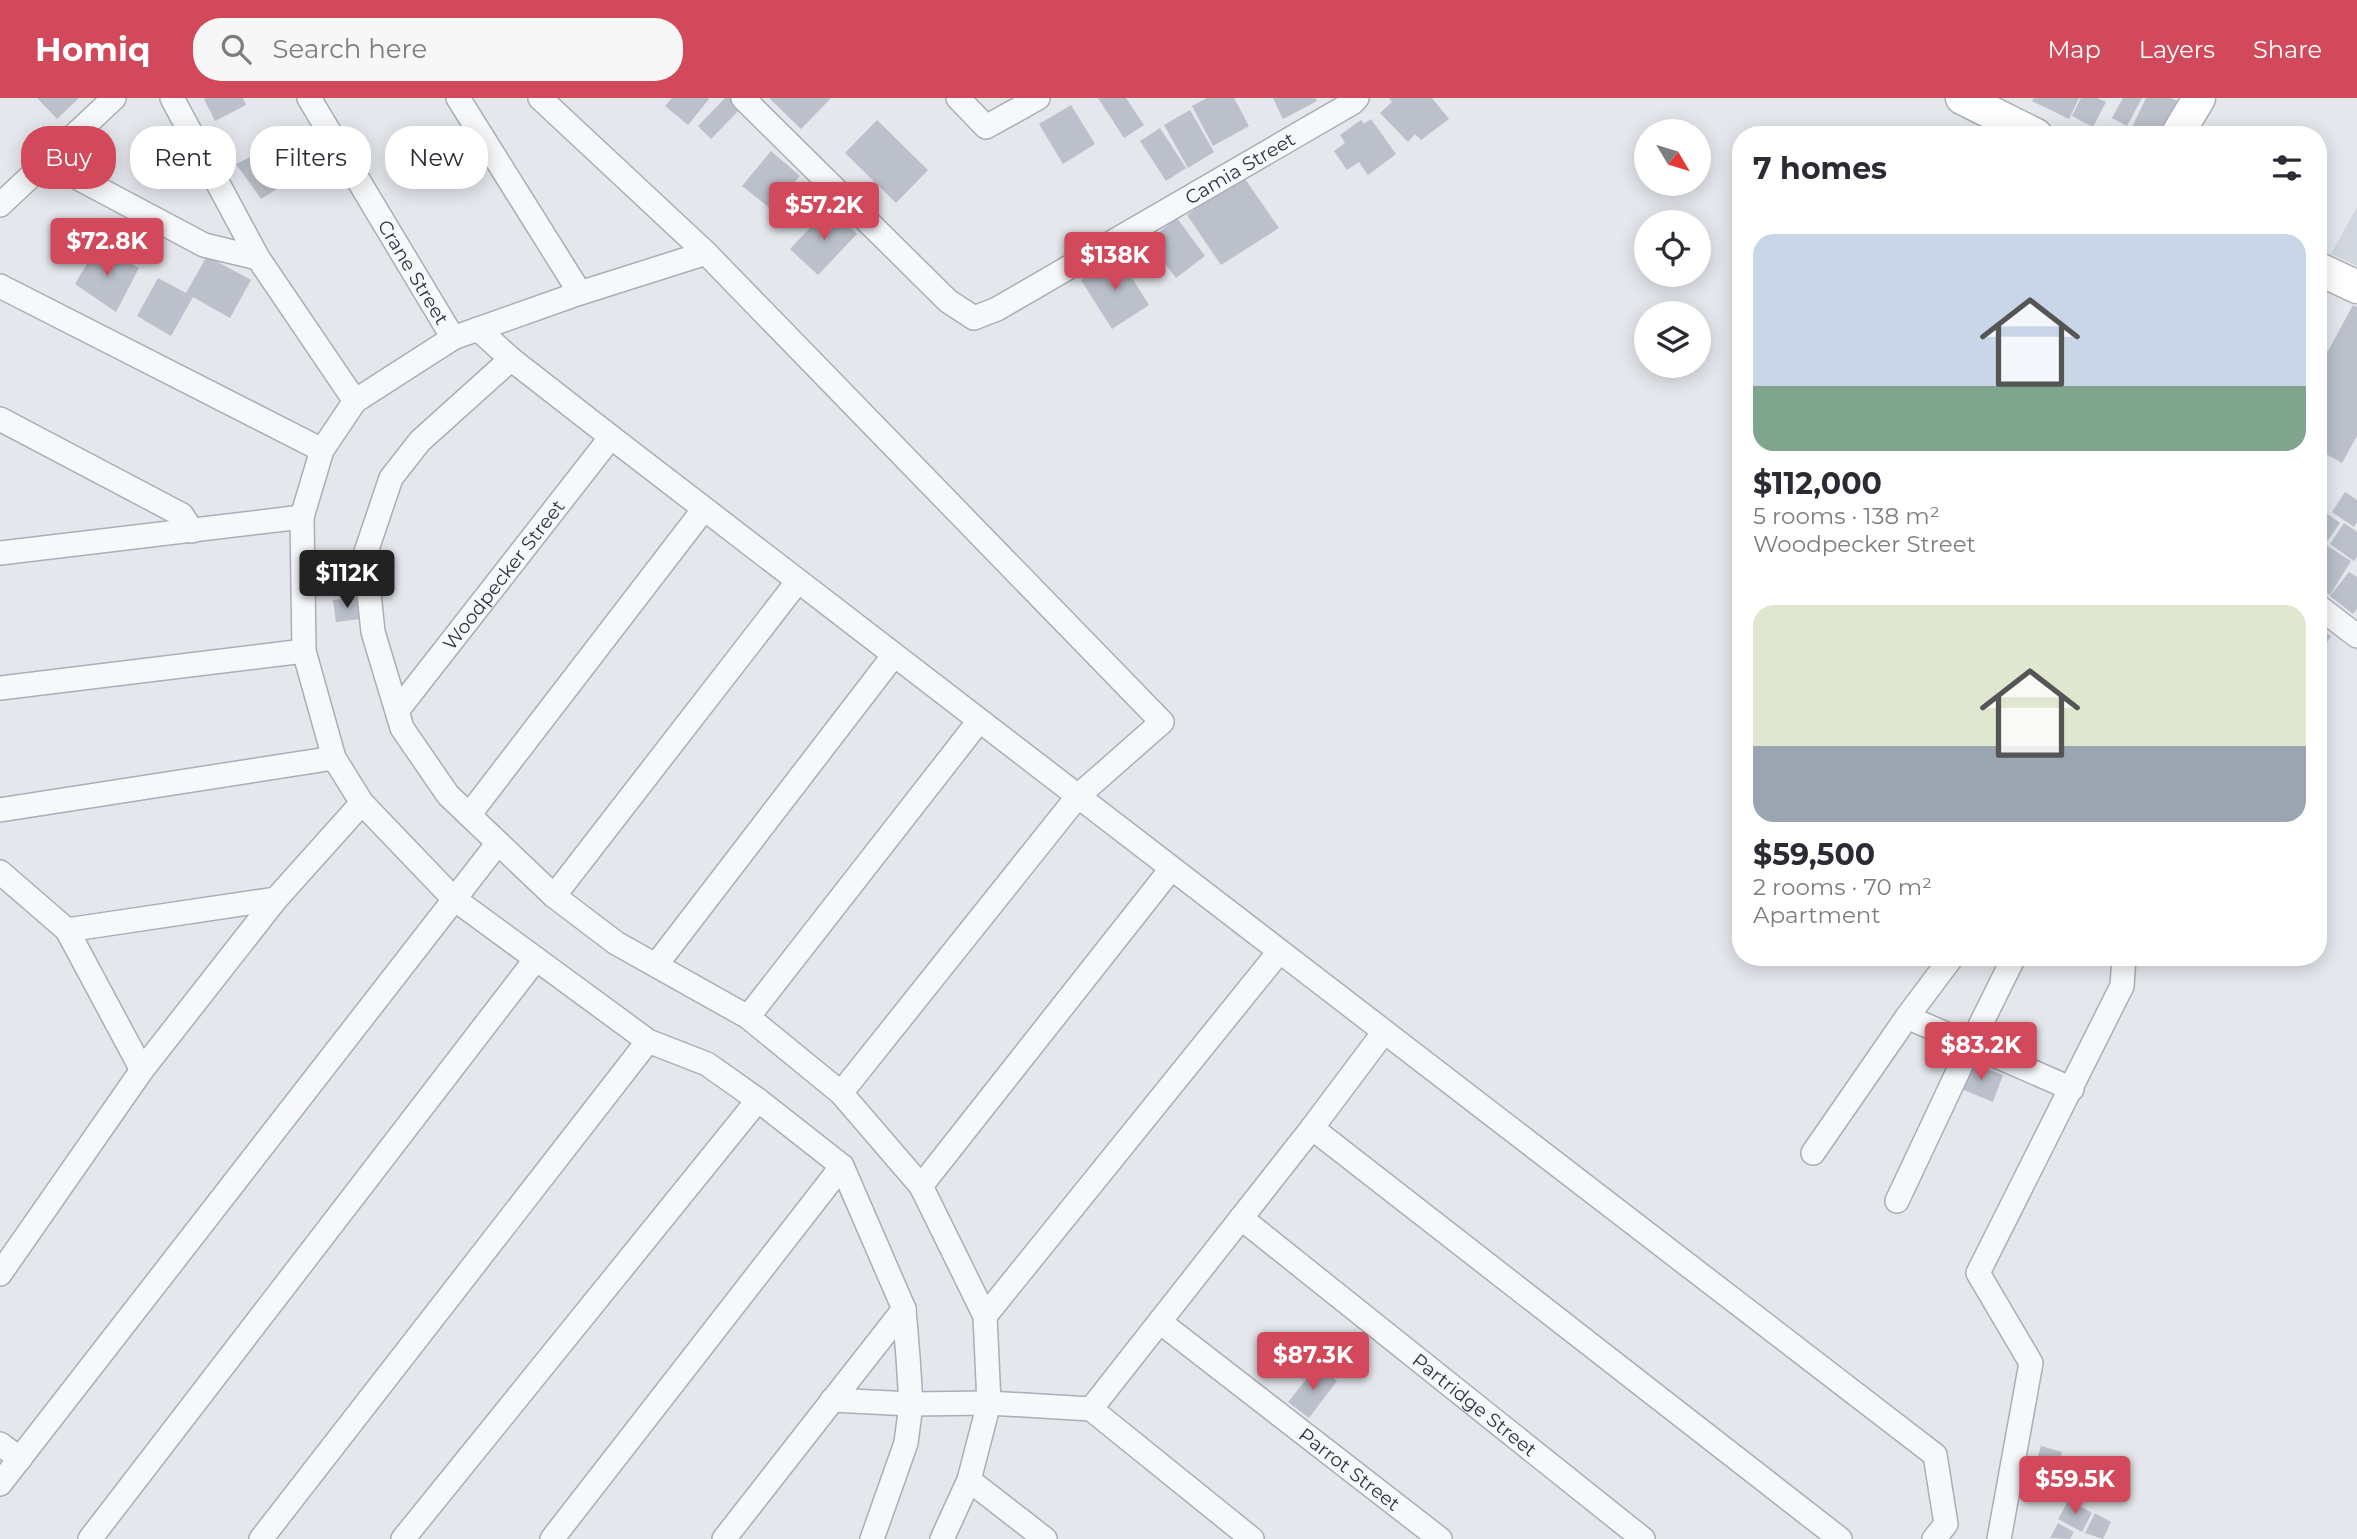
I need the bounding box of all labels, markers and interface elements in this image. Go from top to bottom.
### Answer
search box [193,18,683,81]
text: Homiq [35,29,151,69]
icon: search [217,30,255,68]
text: Search here [273,33,427,65]
text: Map [2047,35,2101,64]
text: Layers [2139,35,2215,64]
text: Share [2253,35,2322,64]
north arrow [1634,119,1712,196]
map controls [1634,119,1711,378]
chip: Buy [21,126,116,189]
chip: Rent [130,126,236,189]
chip: Filters [250,126,371,189]
chip: New [385,126,488,189]
street label: Camia Street [1181,127,1300,209]
icon: filters [2268,149,2306,187]
text: 7 homes [1753,150,1887,187]
pin: $57.2K [767,183,881,242]
text: $57.2K [785,191,863,219]
button: locate [1634,210,1711,287]
street label: Crane Street [373,216,453,329]
pin: $72.8K [50,218,164,278]
text: $72.8K [67,227,147,255]
pin: $138K [1066,232,1164,292]
text: $138K [1080,241,1150,269]
icon: home [1967,279,2093,405]
button: layers [1634,301,1711,378]
text: $112,000 [1753,465,1882,502]
street label: Woodpecker Street [438,495,570,655]
text: 5 rooms · 138 m² [1753,502,1940,530]
text: Woodpecker Street [1753,530,1976,558]
pin: $112K [298,550,396,610]
text: $112K [315,559,379,587]
icon: home [1967,650,2093,776]
text: $59,500 [1753,836,1875,873]
text: 2 rooms · 70 m² [1753,873,1932,901]
text: Apartment [1753,901,1881,929]
pin: $83.2K [1924,1023,2038,1082]
text: $83.2K [1941,1031,2021,1059]
pin: $87.3K [1256,1332,1370,1392]
text: $87.3K [1273,1341,1353,1369]
street label: Partridge Street [1408,1348,1541,1462]
street label: Parrot Street [1294,1423,1405,1516]
pin: $59.5K [2018,1456,2132,1516]
text: $59.5K [2035,1465,2115,1493]

